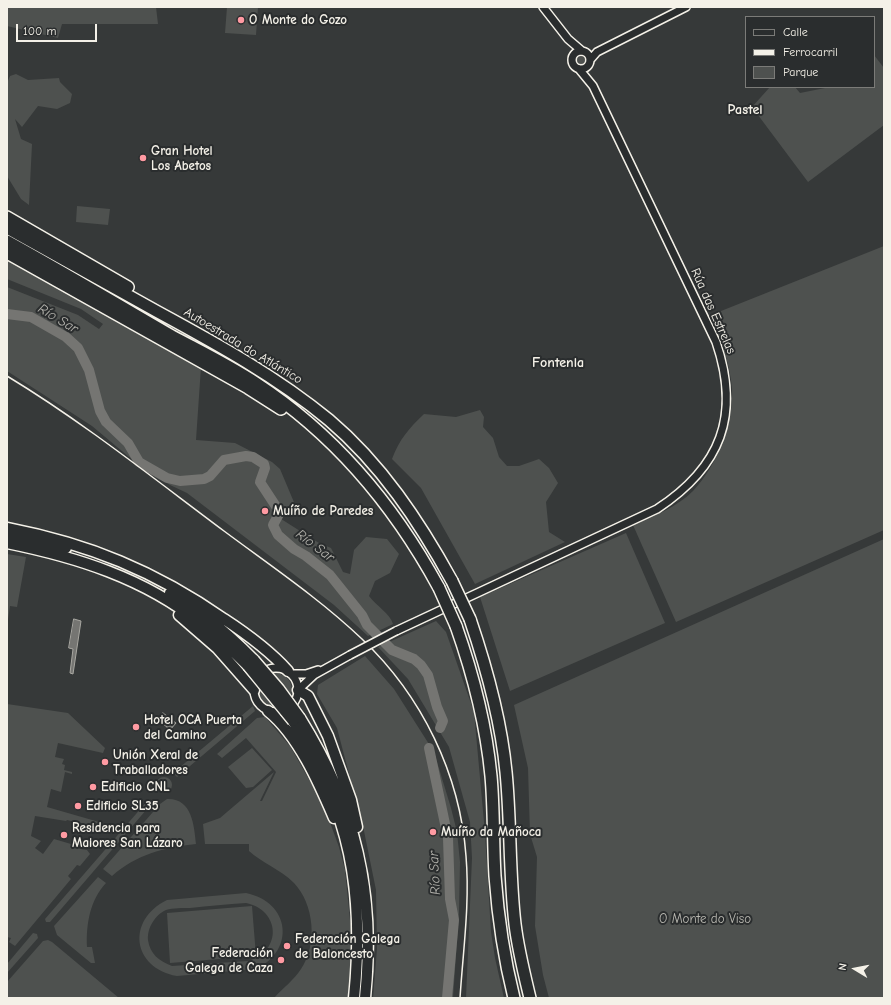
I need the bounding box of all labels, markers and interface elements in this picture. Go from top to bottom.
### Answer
place label: O Monte do Gozo [249,12,347,28]
marker: O Monte do Gozo [236,15,246,25]
scale bar [18,16,99,42]
legend [745,16,875,88]
text: 100 m [23,24,56,38]
text: Calle [783,25,808,39]
text: Ferrocarril [783,45,838,59]
text: Parque [783,65,818,79]
district label: Pastel [727,102,763,118]
place label: Gran Hotel Los Abetos [151,143,213,174]
marker: Gran Hotel Los Abetos [138,153,148,163]
street label: Rúa das Estrelas [687,266,739,356]
water label: Río Sar [35,300,81,338]
street label: Autoestrada do Atlántico [181,304,305,388]
district label: Fontenla [532,355,584,371]
place label: Muíño de Paredes [273,503,373,519]
marker: Muíño de Paredes [260,506,270,516]
water label: Río Sar [292,526,338,566]
place label: Hotel OCA Puerta del Camino [144,712,242,743]
marker: Hotel OCA Puerta del Camino [131,722,141,732]
place label: Unión Xeral de Traballadores [113,747,198,778]
marker: Unión Xeral de Traballadores [100,757,110,767]
place label: Edificio CNL [101,779,170,795]
marker: Edificio CNL [88,782,98,792]
place label: Edificio SL35 [86,798,159,814]
marker: Edificio SL35 [73,801,83,811]
place label: Residencia para Maiores San Lázaro [72,820,183,851]
place label: Muíño da Mañoca [441,824,541,840]
marker: Muíño da Mañoca [428,827,438,837]
marker: Residencia para Maiores San Lázaro [59,830,69,840]
water label: Río Sar [425,851,445,895]
park label: O Monte do Viso [659,911,751,927]
place label: Federación Galega de Baloncesto [295,931,400,962]
marker: Federación Galega de Baloncesto [282,941,292,951]
place label: Federación Galega de Caza [185,945,273,976]
north arrow [835,949,875,989]
marker: Federación Galega de Caza [276,955,286,965]
text: N [836,962,850,971]

